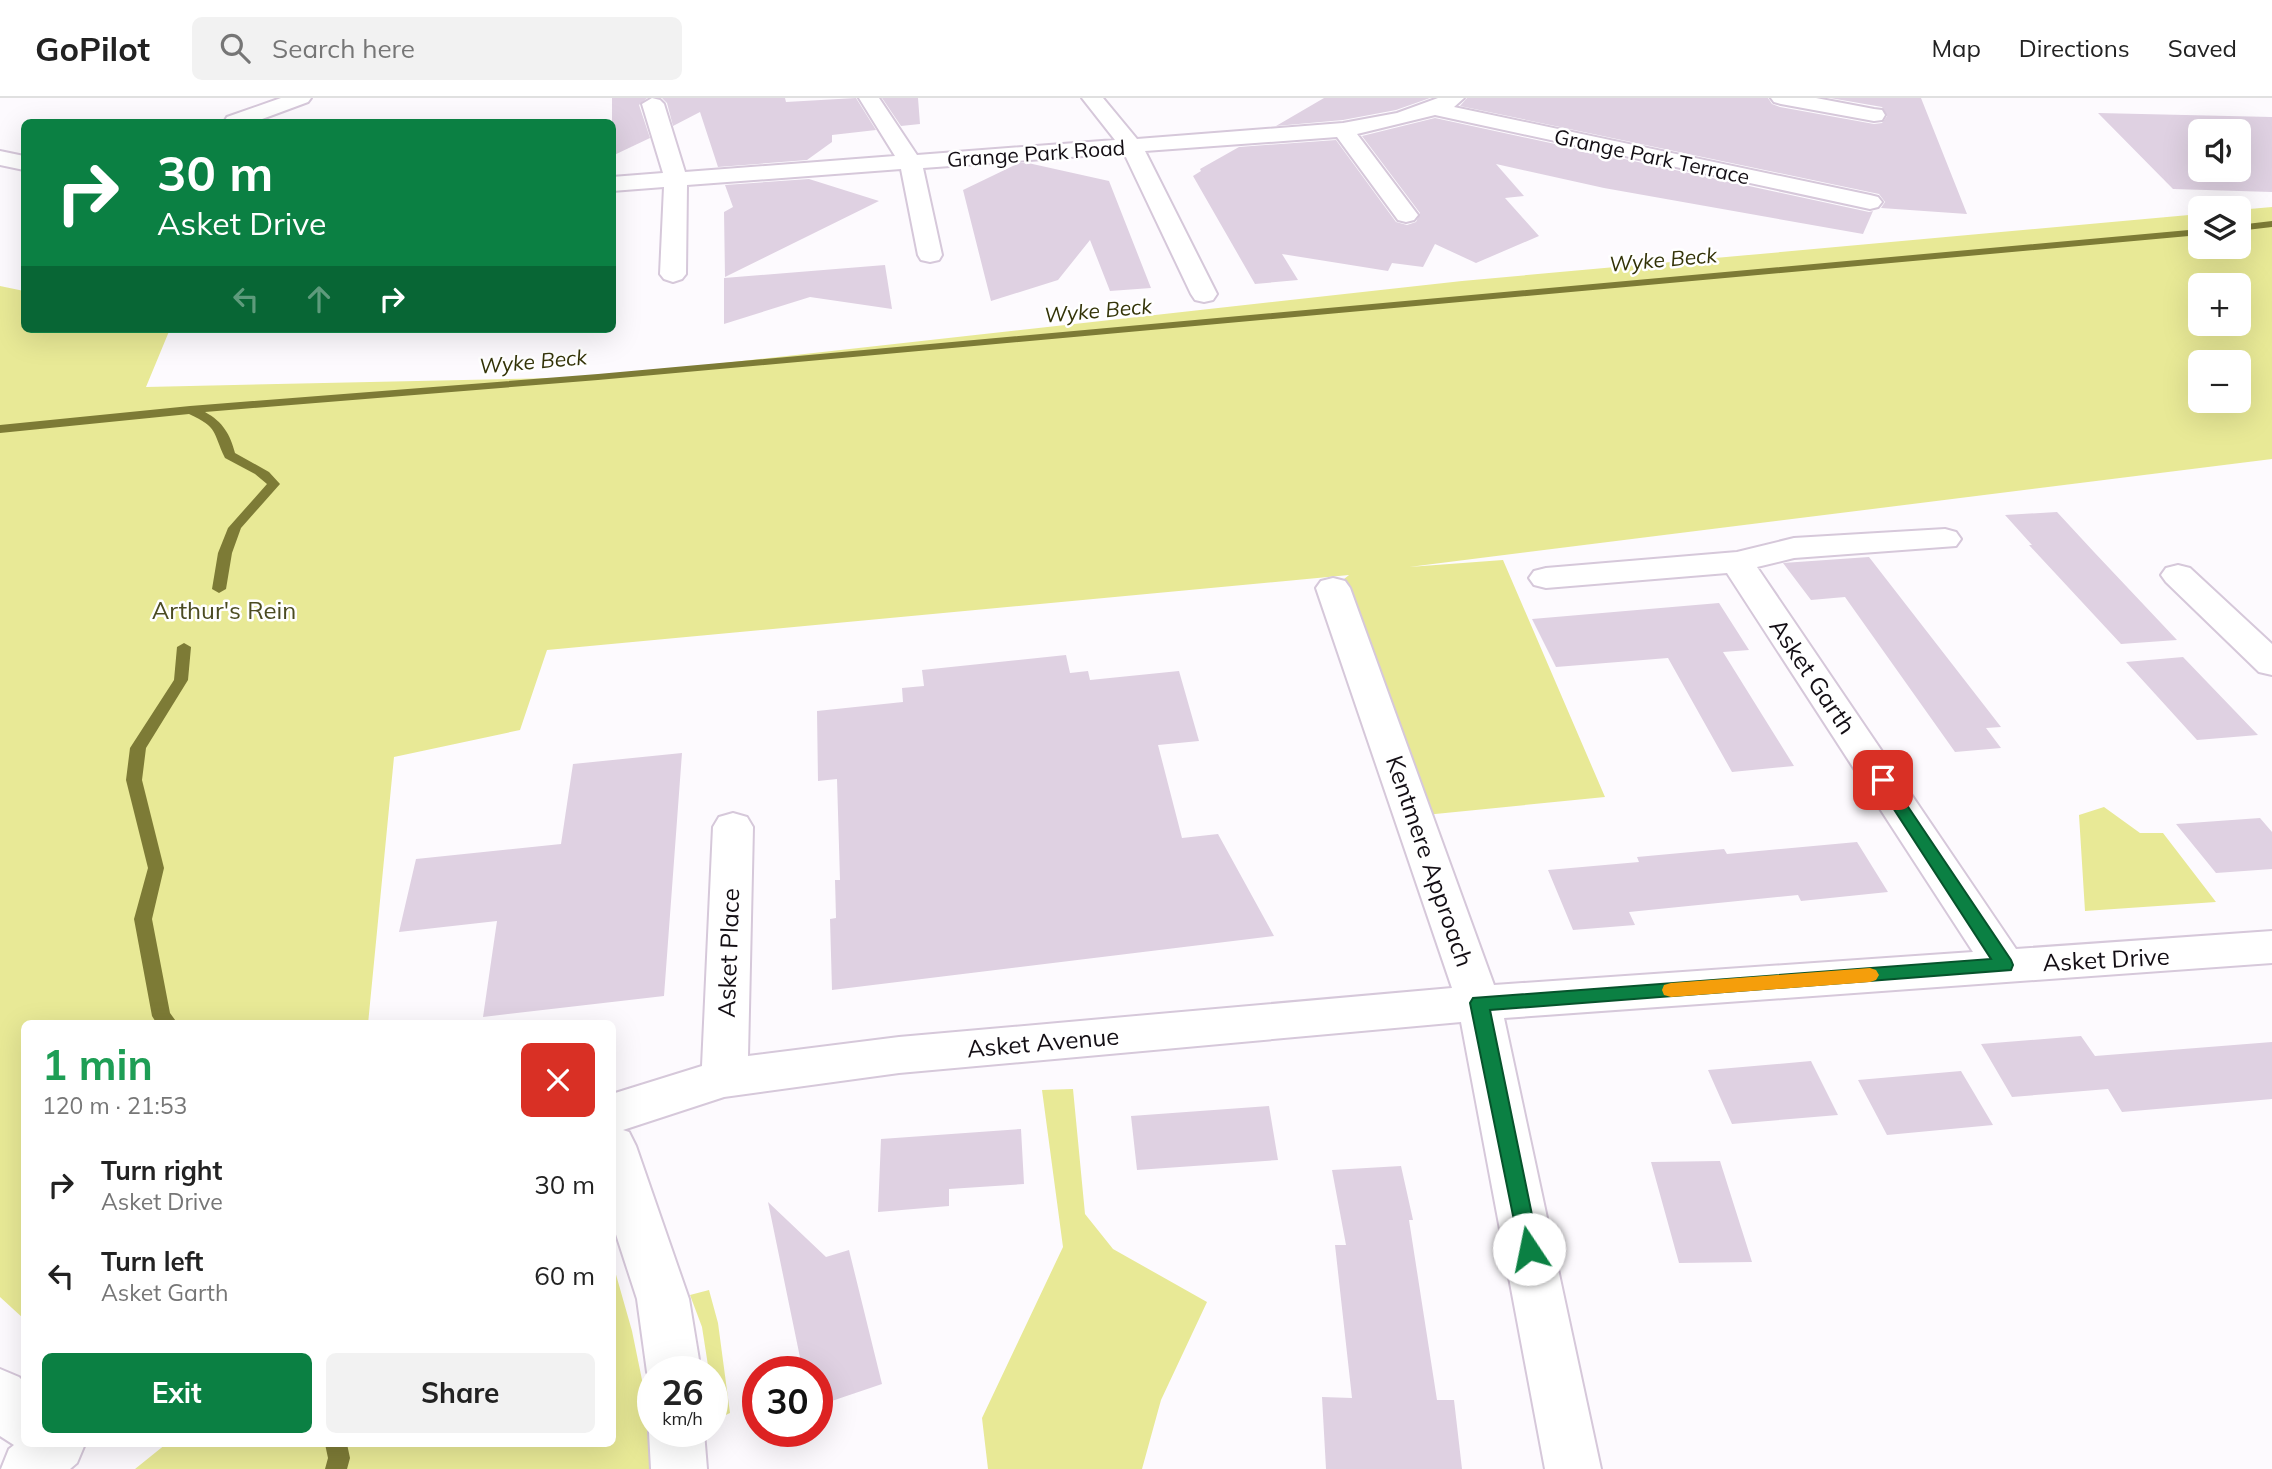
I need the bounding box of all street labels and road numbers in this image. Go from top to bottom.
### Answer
street label: Grange Park Terrace [1552,123,1752,189]
street label: Grange Park Road [946,134,1126,172]
street label: Asket Garth [1763,613,1863,739]
street label: Kentmere Approach [1380,751,1480,971]
street label: Asket Place [711,888,745,1018]
street label: Asket Drive [2042,941,2170,977]
street label: Asket Avenue [966,1020,1120,1064]

